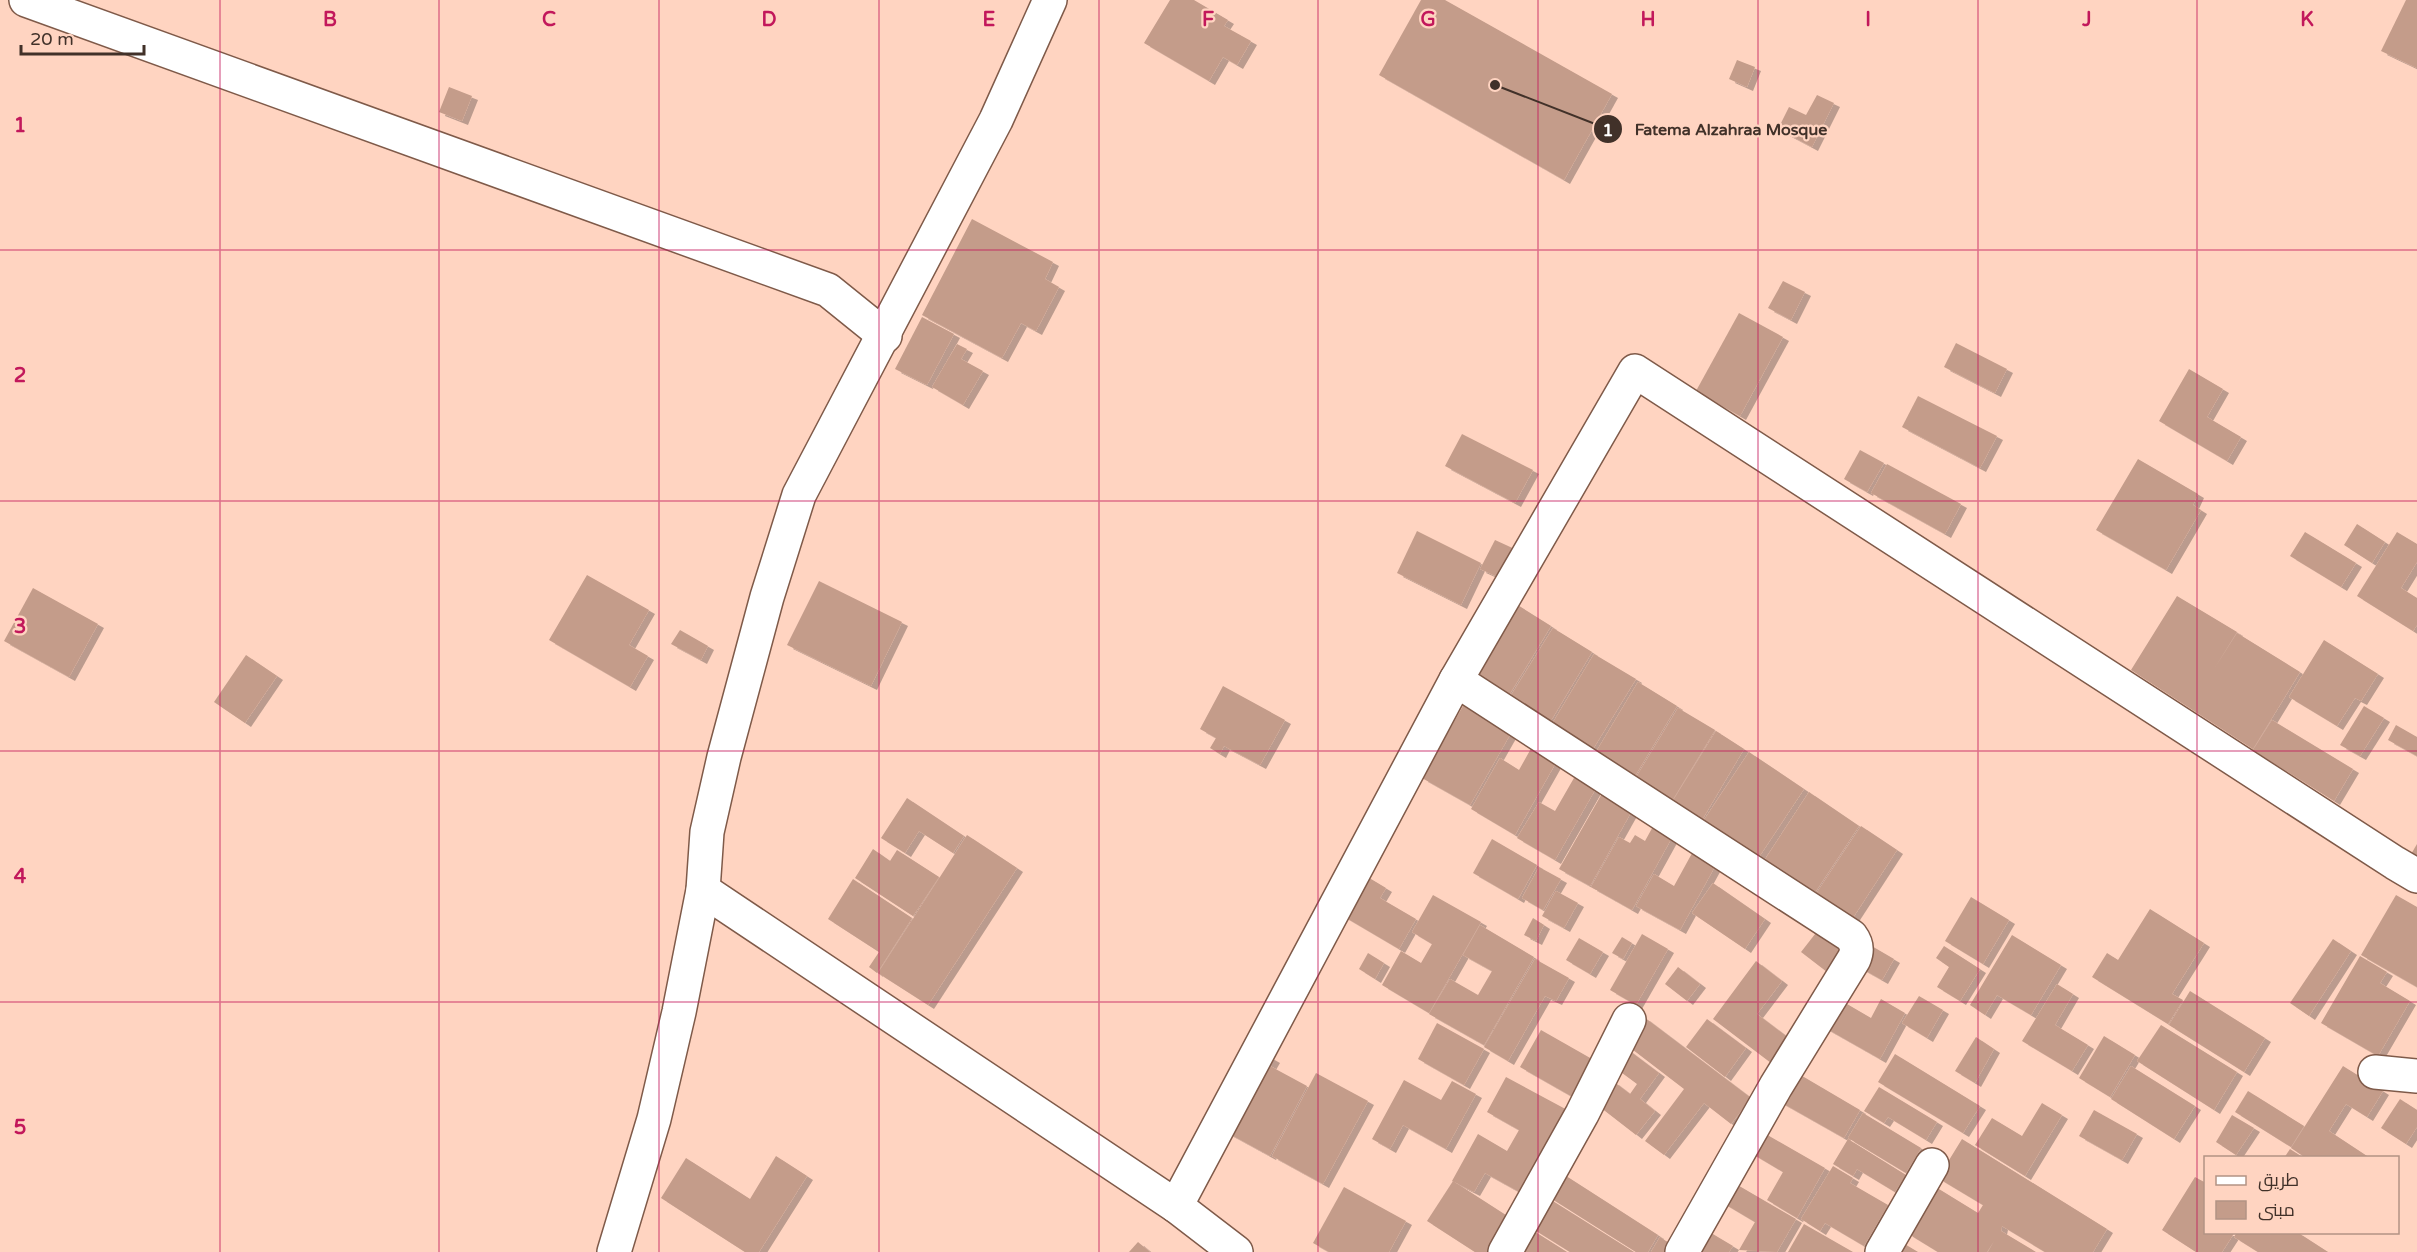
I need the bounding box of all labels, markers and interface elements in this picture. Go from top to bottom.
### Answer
text: B [323,8,337,32]
text: C [542,8,556,32]
text: D [761,8,777,32]
text: E [983,8,996,32]
text: F [1202,8,1214,32]
text: G [1420,8,1436,32]
text: H [1640,8,1656,32]
text: I [1865,8,1871,32]
text: J [2081,8,2092,32]
text: K [2300,8,2314,32]
scale bar [21,18,144,56]
text: 20 m [30,28,74,50]
callout: Fatema Alzahraa Mosque [1593,112,1839,146]
text: 1 [14,114,26,138]
text: 1 [1602,119,1614,141]
text: Fatema Alzahraa Mosque [1635,120,1827,140]
text: 2 [14,364,26,388]
text: 3 [14,615,26,639]
text: 4 [14,865,27,889]
text: 5 [14,1116,26,1140]
legend [2204,1156,2399,1234]
text: طريق [2258,1169,2299,1192]
text: مبنى [2258,1199,2295,1221]

